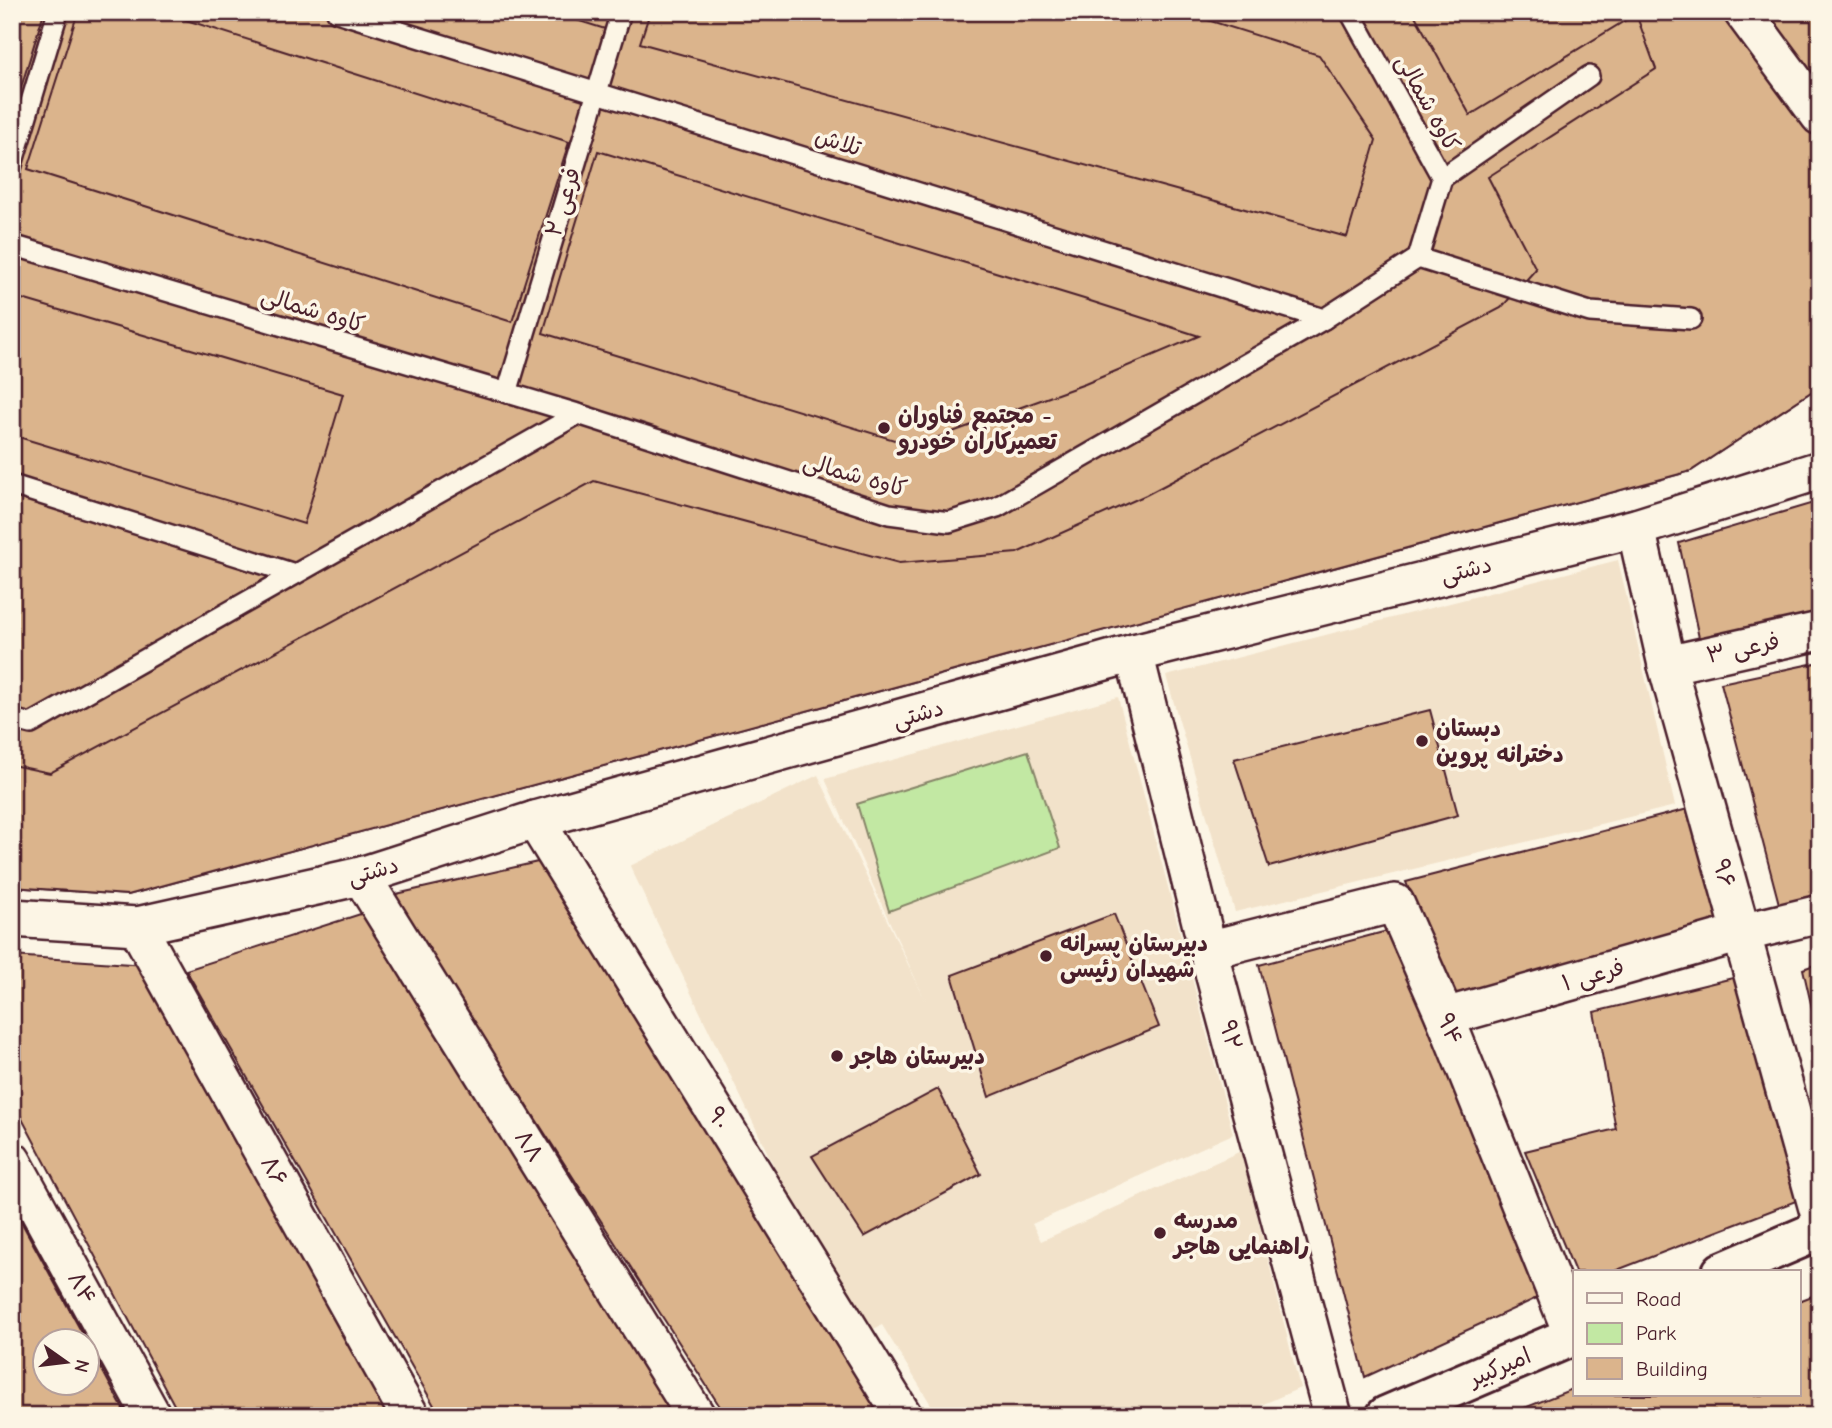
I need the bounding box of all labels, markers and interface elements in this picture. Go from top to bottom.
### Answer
street label: کاوه شمالی [1389,50,1466,157]
street label: تلاش [812,122,865,162]
street label: فرعی ۲ [540,164,587,240]
street label: کاوه شمالی [258,281,368,340]
place label: مجتمع فناوران - تعمیرکاران خودرو [896,402,1058,456]
marker: مجتمع فناوران - تعمیرکاران خودرو [876,420,892,436]
street label: کاوه شمالی [800,447,910,504]
street label: دشتی [1438,551,1495,590]
street label: فرعی ۳ [1704,627,1782,670]
street label: دشتی [889,694,947,735]
place label: دبستان دخترانه پروین [1436,715,1564,769]
marker: دبستان دخترانه پروین [1414,733,1430,749]
street label: دشتی [344,851,402,892]
street label: ۹۶ [1707,856,1741,890]
place label: دبیرستان پسرانه شهیدان رئیسی [1060,930,1208,984]
marker: دبیرستان پسرانه شهیدان رئیسی [1038,948,1054,964]
street label: فرعی ۱ [1559,953,1628,998]
street label: ۹۴ [1432,1009,1468,1049]
street label: ۹۲ [1214,1017,1248,1053]
place label: دبیرستان هاجر [849,1043,985,1070]
marker: دبیرستان هاجر [829,1048,845,1064]
street label: ۹۰ [702,1102,736,1134]
street label: ۸۸ [509,1125,549,1167]
street label: ۸۶ [255,1151,293,1191]
place label: مدرسه راهنمایی هاجر [1172,1207,1309,1261]
marker: مدرسه راهنمایی هاجر [1152,1225,1168,1241]
street label: ۸۴ [62,1267,102,1309]
legend [1573,1270,1800,1396]
text: Road [1636,1287,1681,1311]
text: Park [1636,1321,1676,1345]
north arrow [32,1326,102,1396]
street label: امیرکبیر [1463,1342,1535,1393]
text: N [69,1357,94,1375]
text: Building [1636,1357,1708,1381]

